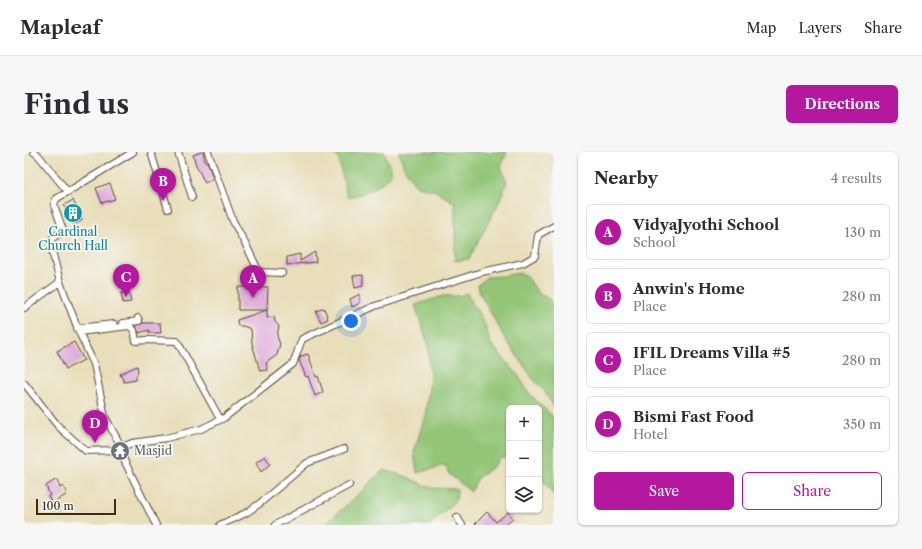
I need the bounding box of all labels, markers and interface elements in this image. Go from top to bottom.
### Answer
text: Mapleaf [20,16,101,39]
text: Map [746,19,776,37]
text: Layers [798,19,842,37]
text: Share [864,19,902,37]
button: Directions [786,85,898,123]
text: Find us [24,87,129,121]
pin: B [150,168,176,201]
text: Nearby [594,168,658,188]
text: 4 results [831,170,882,186]
building icon: Cardinal Church Hall [62,202,84,224]
text: VidyaJyothi School [633,215,779,234]
place label: Cardinal Church Hall [38,224,108,253]
text: A [603,224,613,240]
text: 130 m [845,224,881,240]
text: School [633,234,676,250]
pin: C [113,264,139,297]
pin: A [240,265,266,298]
text: Anwin's Home [633,279,745,298]
text: B [603,288,613,304]
text: 280 m [842,288,881,304]
text: Place [633,298,666,314]
your location [341,311,361,331]
text: IFIL Dreams Villa #5 [633,343,790,362]
text: C [603,352,613,368]
text: 280 m [842,352,881,368]
text: Place [633,362,666,378]
map controls [506,405,542,513]
button: + [506,405,542,441]
text: Bismi Fast Food [633,407,754,426]
pin: D [82,410,108,443]
text: D [602,416,614,432]
text: 350 m [843,416,881,432]
text: Hotel [633,426,668,442]
temple icon: Masjid [109,440,131,462]
button: − [506,441,542,477]
place label: Masjid [134,443,173,458]
button: Save [594,472,734,510]
button: Share [742,472,882,510]
button: layers [506,477,542,513]
scale bar [36,497,116,516]
text: 100 m [42,499,74,513]

